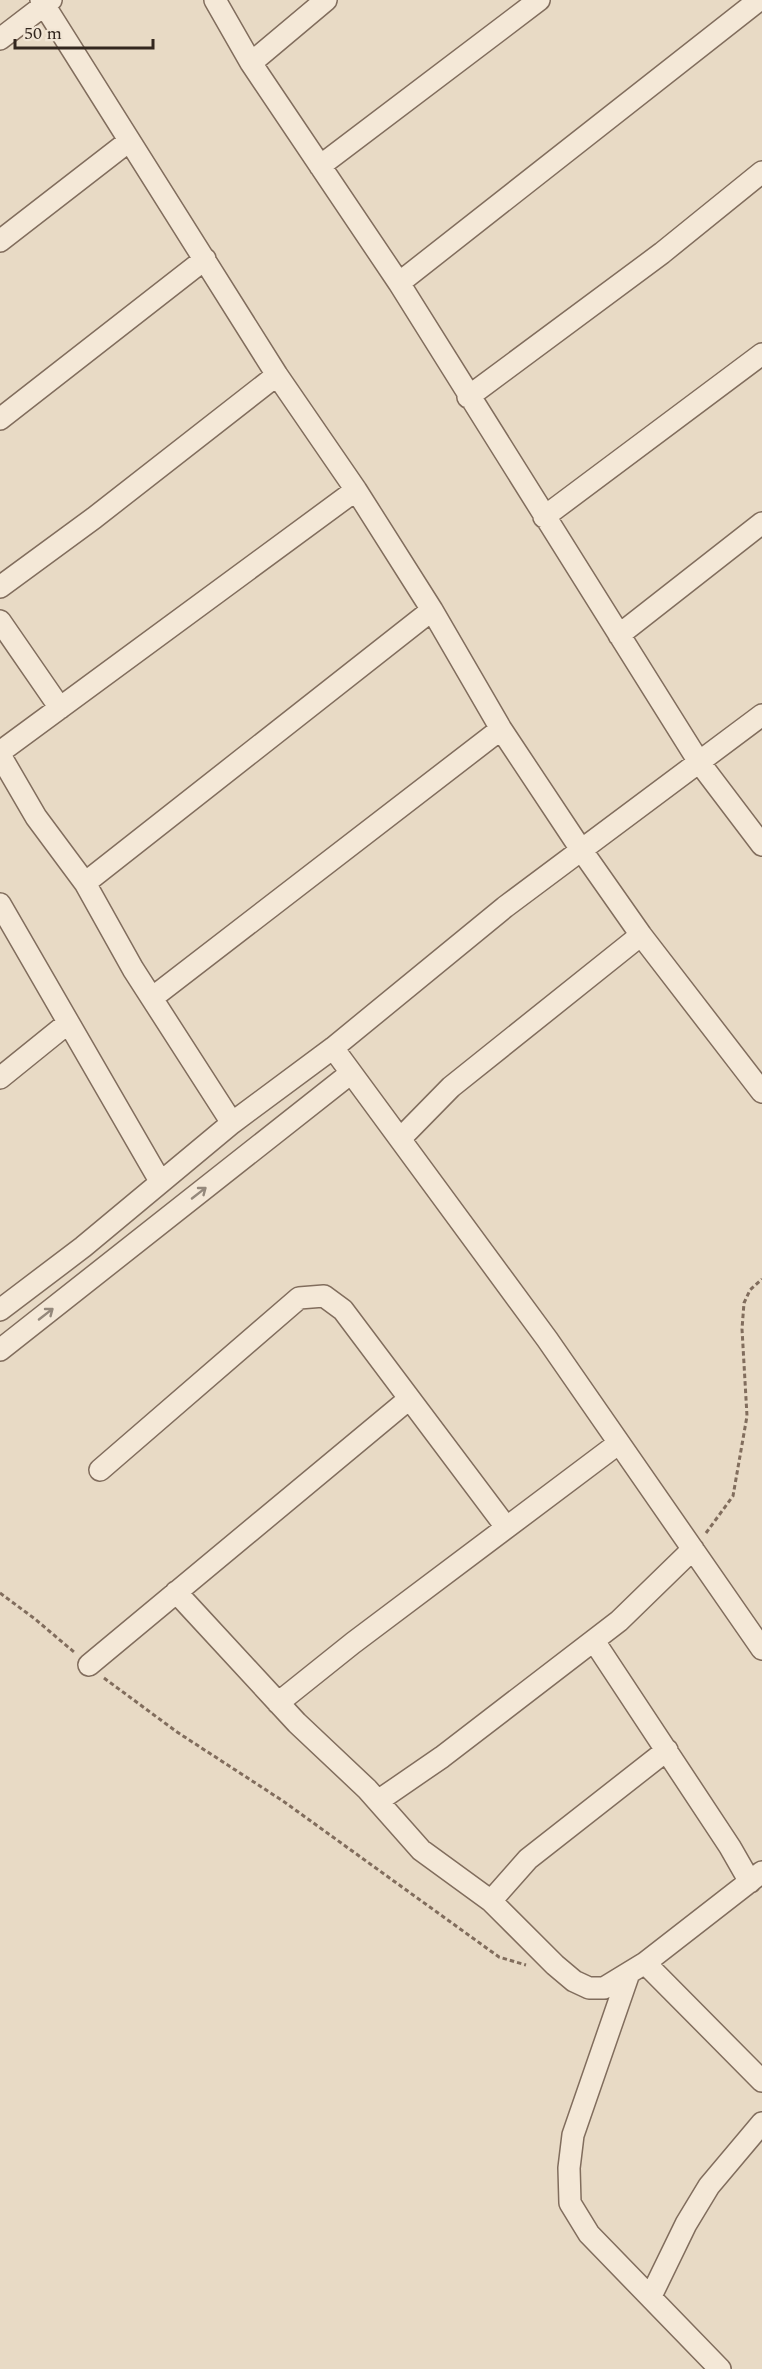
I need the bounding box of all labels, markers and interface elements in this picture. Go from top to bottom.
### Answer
scale bar [15,12,153,50]
text: 50 m [24,20,62,47]
one-way arrow [191,1187,207,1200]
one-way arrow [38,1307,54,1320]

